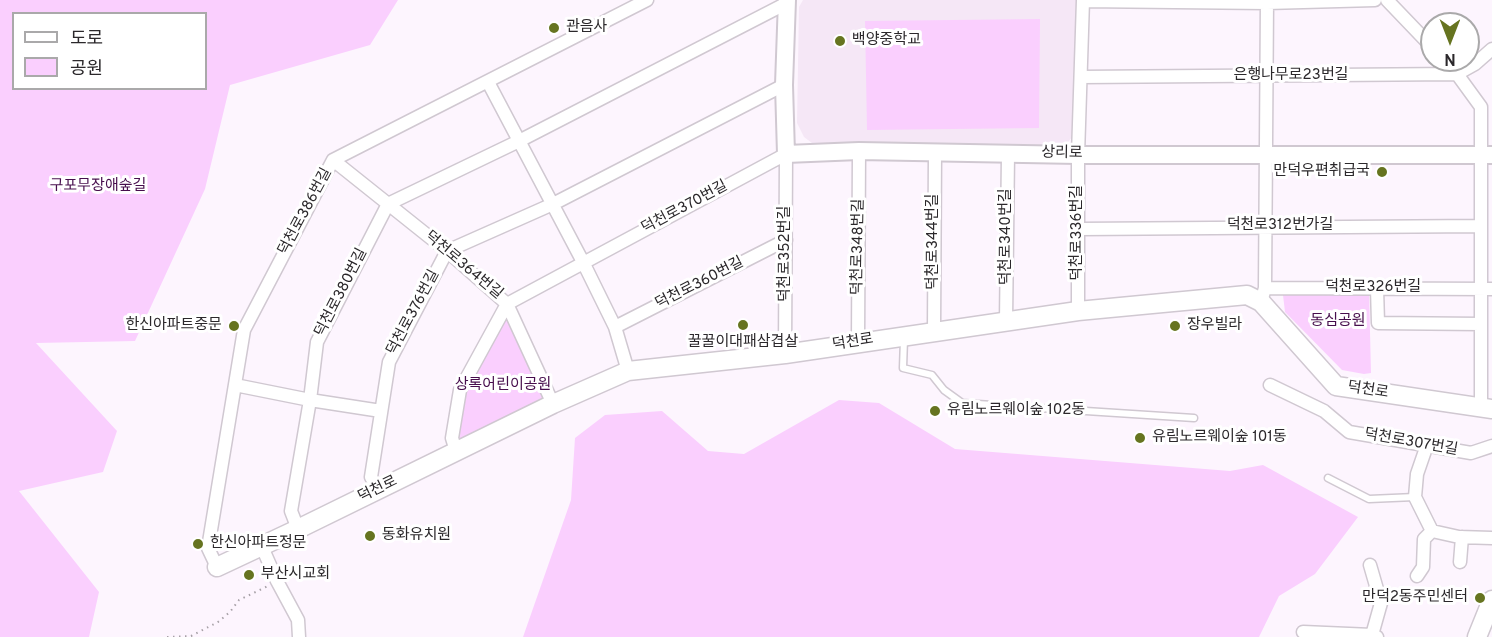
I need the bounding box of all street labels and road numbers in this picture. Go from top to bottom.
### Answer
street label: 은행나무로23번길 [1234,67,1348,85]
street label: 상리로 [1041,145,1083,163]
street label: 덕천로386번길 [275,165,337,259]
street label: 덕천로370번길 [639,178,731,238]
street label: 덕천로336번길 [1069,185,1087,281]
street label: 덕천로340번길 [998,189,1016,285]
street label: 덕천로344번길 [925,194,943,290]
street label: 덕천로348번길 [849,199,869,295]
street label: 덕천로352번길 [777,206,795,302]
street label: 덕천로312번가길 [1227,217,1333,235]
street label: 덕천로364번길 [420,228,506,304]
street label: 덕천로380번길 [312,246,372,340]
street label: 덕천로360번길 [653,254,747,314]
street label: 덕천로376번길 [384,267,444,359]
street label: 덕천로326번길 [1325,279,1421,297]
street label: 덕천로 [831,331,875,355]
street label: 덕천로 [1346,379,1390,403]
street label: 덕천로307번길 [1363,426,1459,460]
street label: 덕천로 [355,473,401,507]

